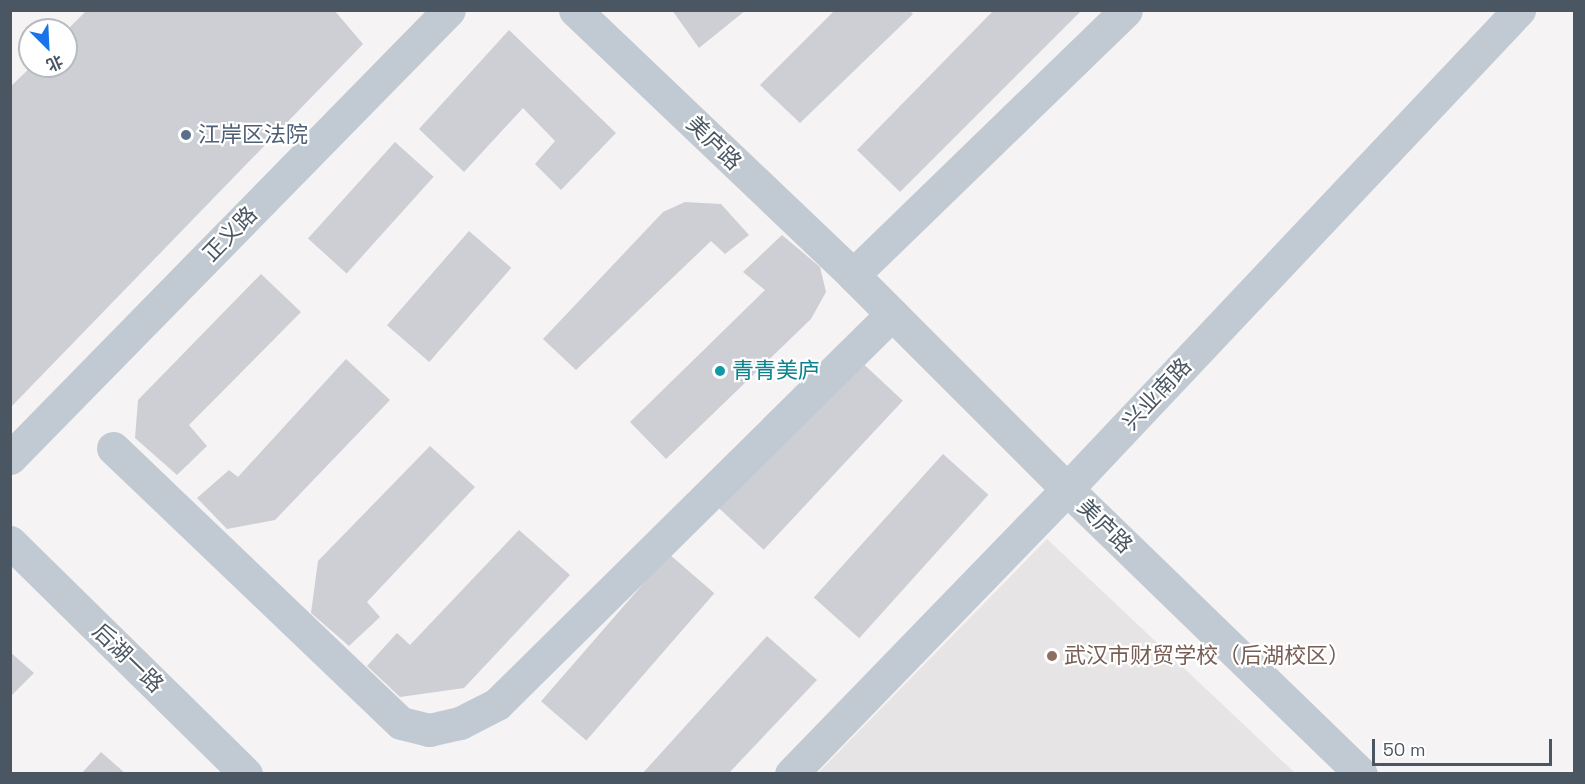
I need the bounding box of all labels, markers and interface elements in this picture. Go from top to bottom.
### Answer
north arrow [18,18,78,78]
text: 北 [43,50,66,76]
street label: 美庐路 [681,111,747,175]
place label: 江岸区法院 [198,122,308,148]
marker: 江岸区法院 [179,128,193,142]
street label: 正义路 [198,201,262,267]
street label: 兴业南路 [1117,353,1197,435]
place label: 青青美庐 [732,358,820,384]
marker: 青青美庐 [713,364,727,378]
street label: 美庐路 [1072,494,1138,558]
street label: 后湖一路 [87,618,169,698]
place label: 武汉市财贸学校（后湖校区） [1064,643,1350,669]
marker: 武汉市财贸学校（后湖校区） [1045,649,1059,663]
scale bar [1375,727,1555,765]
text: 50 m [1383,738,1425,761]

